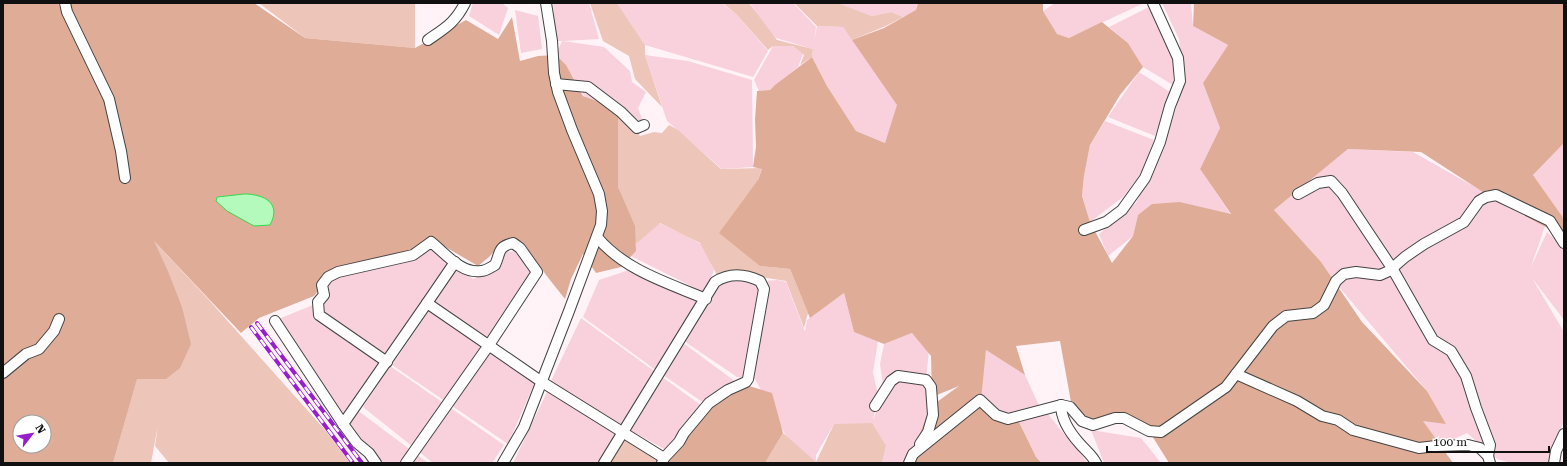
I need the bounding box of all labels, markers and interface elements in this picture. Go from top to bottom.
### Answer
north arrow [12,414,52,454]
text: N [32,422,48,437]
scale bar [1427,428,1549,454]
text: 100 m [1433,435,1467,449]

